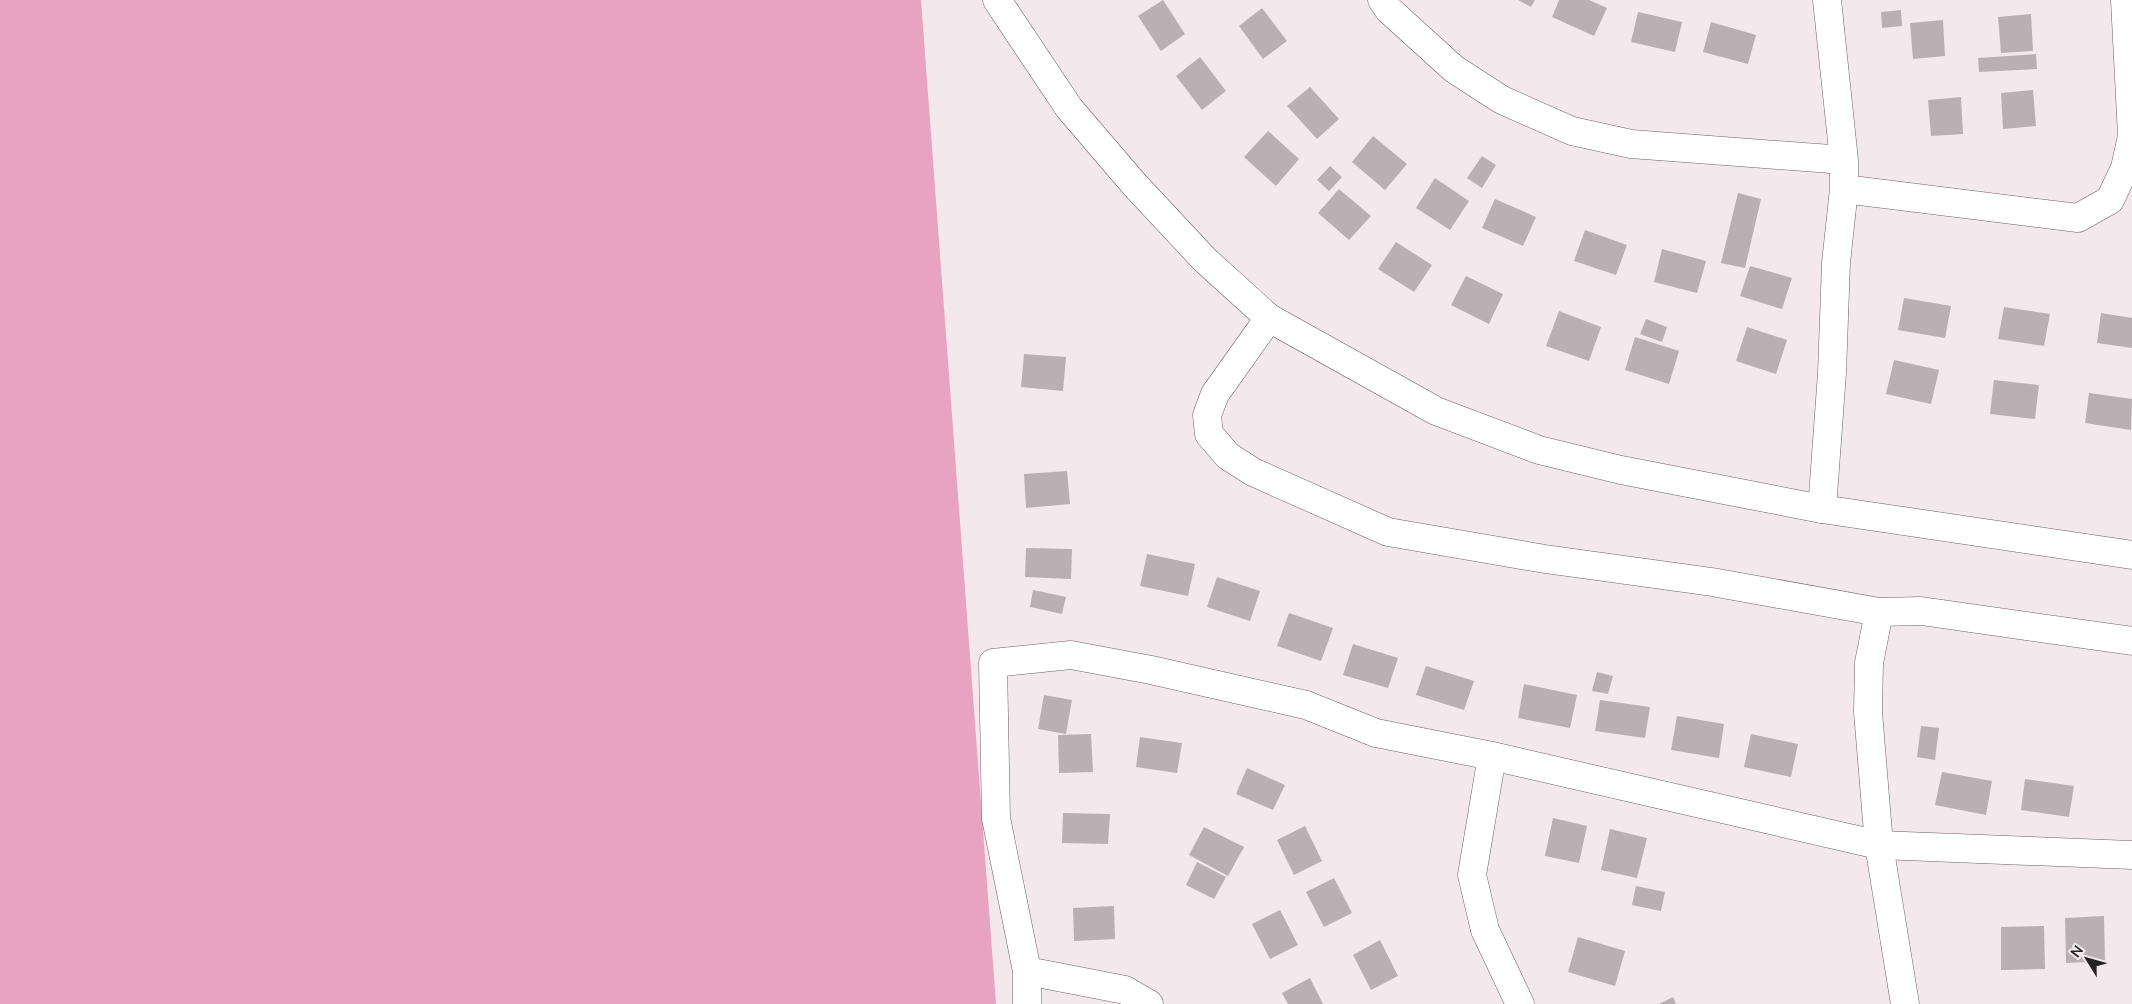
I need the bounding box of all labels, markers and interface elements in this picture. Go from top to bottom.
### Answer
north arrow [2062,934,2112,984]
text: N [2066,942,2087,961]

